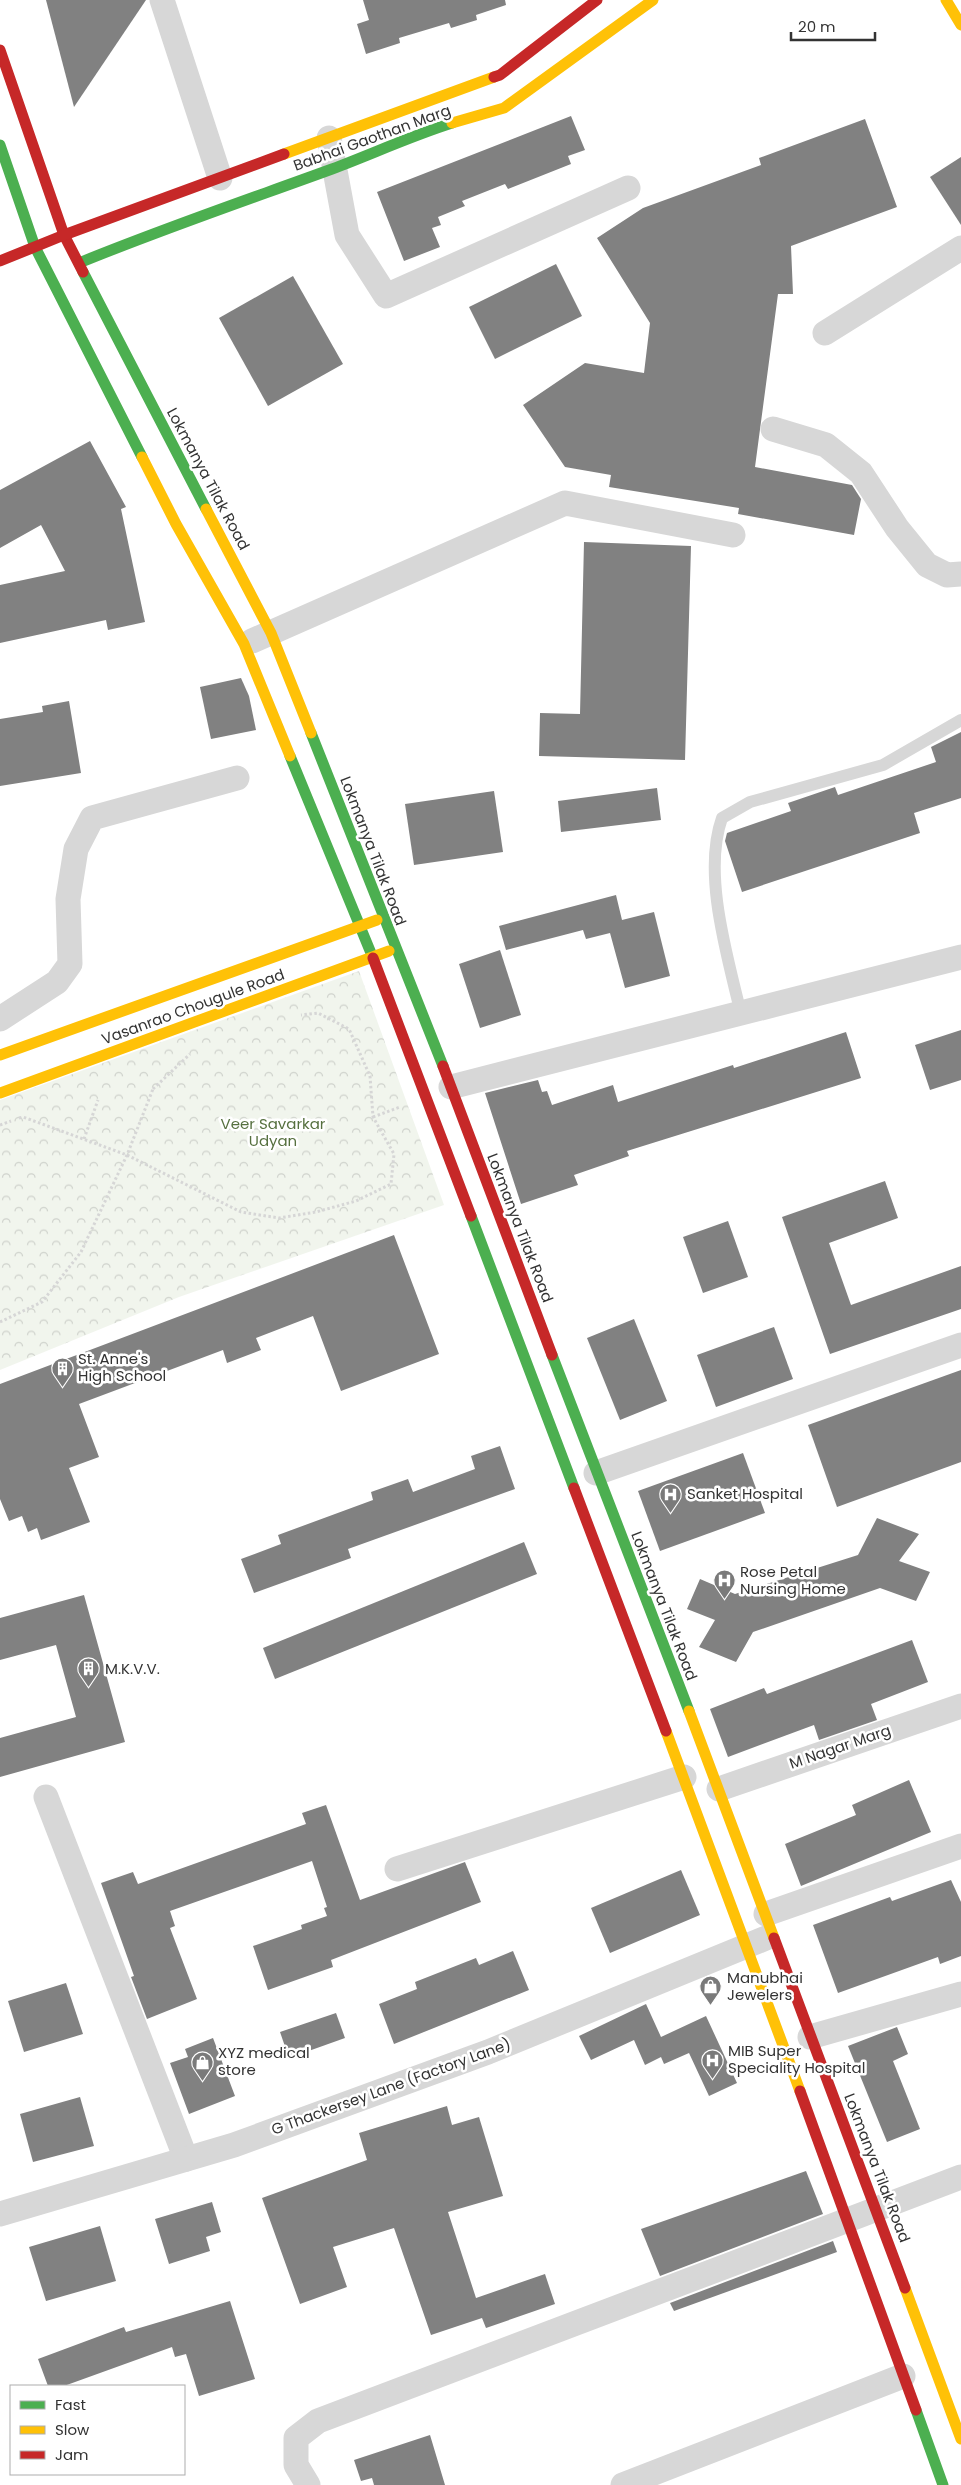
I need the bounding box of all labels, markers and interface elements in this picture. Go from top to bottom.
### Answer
scale bar [791,10,875,42]
text: 20 m [798,16,836,37]
street label: Babhai Gaothan Marg [290,99,453,176]
street label: Lokmanya Tilak Road [162,404,255,553]
street label: Lokmanya Tilak Road [335,773,412,928]
street label: Vasanrao Chougule Road [98,964,287,1049]
park label: Veer Savarkar Udyan [221,1113,326,1151]
street label: Lokmanya Tilak Road [482,1150,559,1305]
place label: St. Anne's High School [78,1348,166,1386]
building icon: St. Anne's High School [50,1356,74,1387]
hospital icon: Sanket Hospital [659,1482,683,1513]
place label: Sanket Hospital [687,1483,803,1504]
street label: Lokmanya Tilak Road [626,1528,703,1683]
place label: Rose Petal Nursing Home [740,1561,846,1599]
hospital icon: Rose Petal Nursing Home [712,1569,736,1600]
building icon: M.K.V.V. [77,1657,101,1688]
place label: M.K.V.V. [105,1658,160,1679]
street label: M Nagar Marg [786,1719,894,1774]
place label: Manubhai Jewelers [727,1967,803,2005]
shop icon: Manubhai Jewelers [699,1975,723,2006]
street label: G Thackersey Lane (Factory Lane) [268,2033,513,2140]
place label: MIB Super Speciality Hospital [728,2040,865,2078]
place label: XYZ medical store [218,2042,310,2080]
hospital icon: MIB Super Speciality Hospital [700,2048,724,2079]
shop icon: XYZ medical store [190,2050,214,2081]
street label: Lokmanya Tilak Road [839,2090,916,2245]
legend [10,2385,185,2475]
text: Fast [55,2394,86,2415]
text: Slow [55,2419,90,2440]
text: Jam [55,2444,89,2465]

